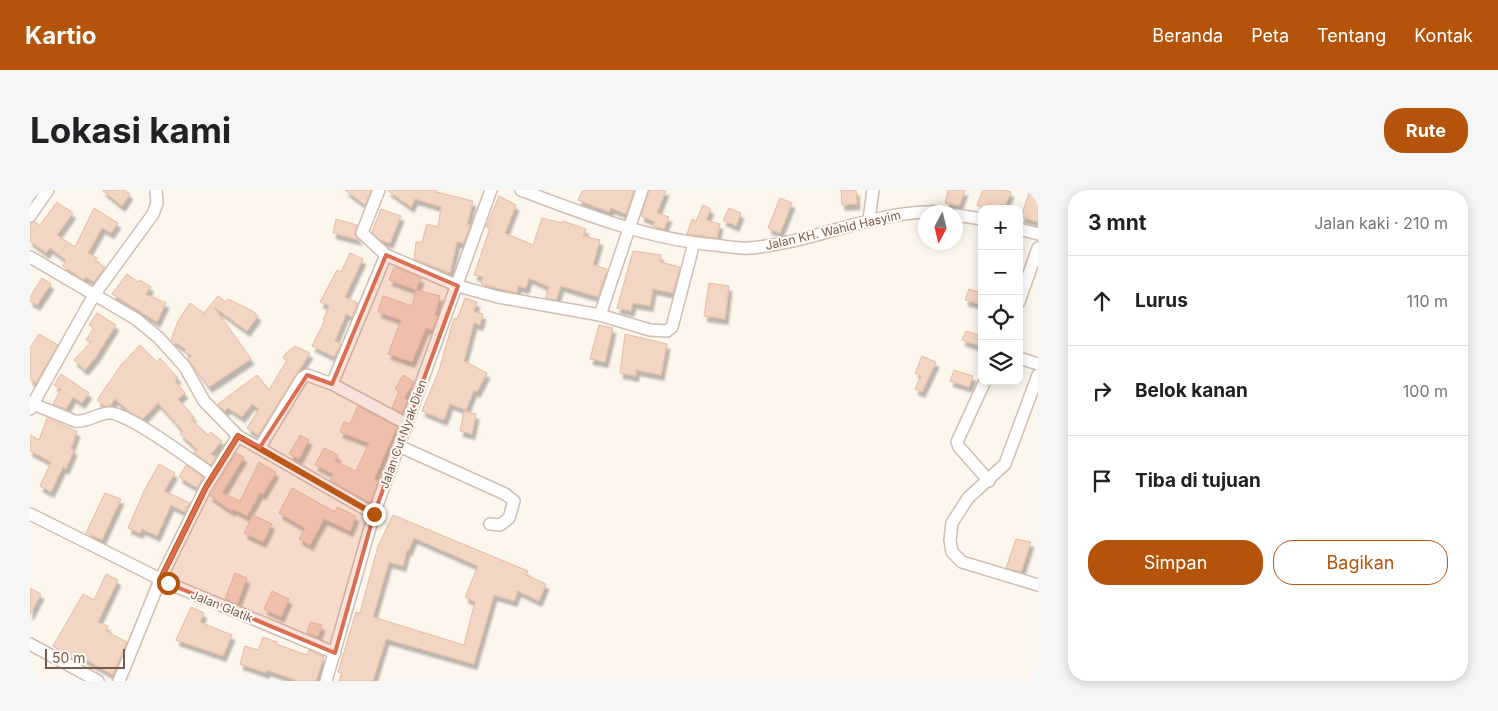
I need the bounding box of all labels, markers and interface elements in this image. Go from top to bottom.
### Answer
text: Kartio [25,21,96,50]
text: Beranda [1152,25,1223,46]
text: Peta [1251,25,1289,46]
text: Tentang [1317,25,1386,46]
text: Kontak [1414,25,1473,46]
button: Rute [1384,108,1468,153]
text: Lokasi kami [30,109,231,151]
north arrow [918,205,963,250]
map controls [978,205,1023,385]
button: + [978,205,1023,250]
street label: Jalan KH. Wahid Hasyim [764,207,902,253]
text: 3 mnt [1088,210,1146,235]
text: Jalan kaki · 210 m [1314,213,1448,233]
button: − [978,250,1023,295]
icon: ahead [1088,287,1116,315]
text: Lurus [1135,289,1188,312]
text: 110 m [1406,291,1448,311]
button: locate [978,295,1023,340]
button: layers [978,340,1023,385]
street label: Jalan Cut Nyak Dien [376,377,430,491]
icon: right [1088,377,1116,405]
text: Belok kanan [1135,379,1248,402]
text: 100 m [1403,381,1448,401]
icon: arrive [1088,467,1116,495]
text: Tiba di tujuan [1135,469,1261,492]
route end [363,503,386,526]
button: Simpan [1088,540,1263,585]
button: Bagikan [1273,540,1448,585]
route start [157,572,180,595]
street label: Jalan Glatik [189,587,256,625]
scale bar [45,646,125,669]
text: 50 m [52,649,86,666]

